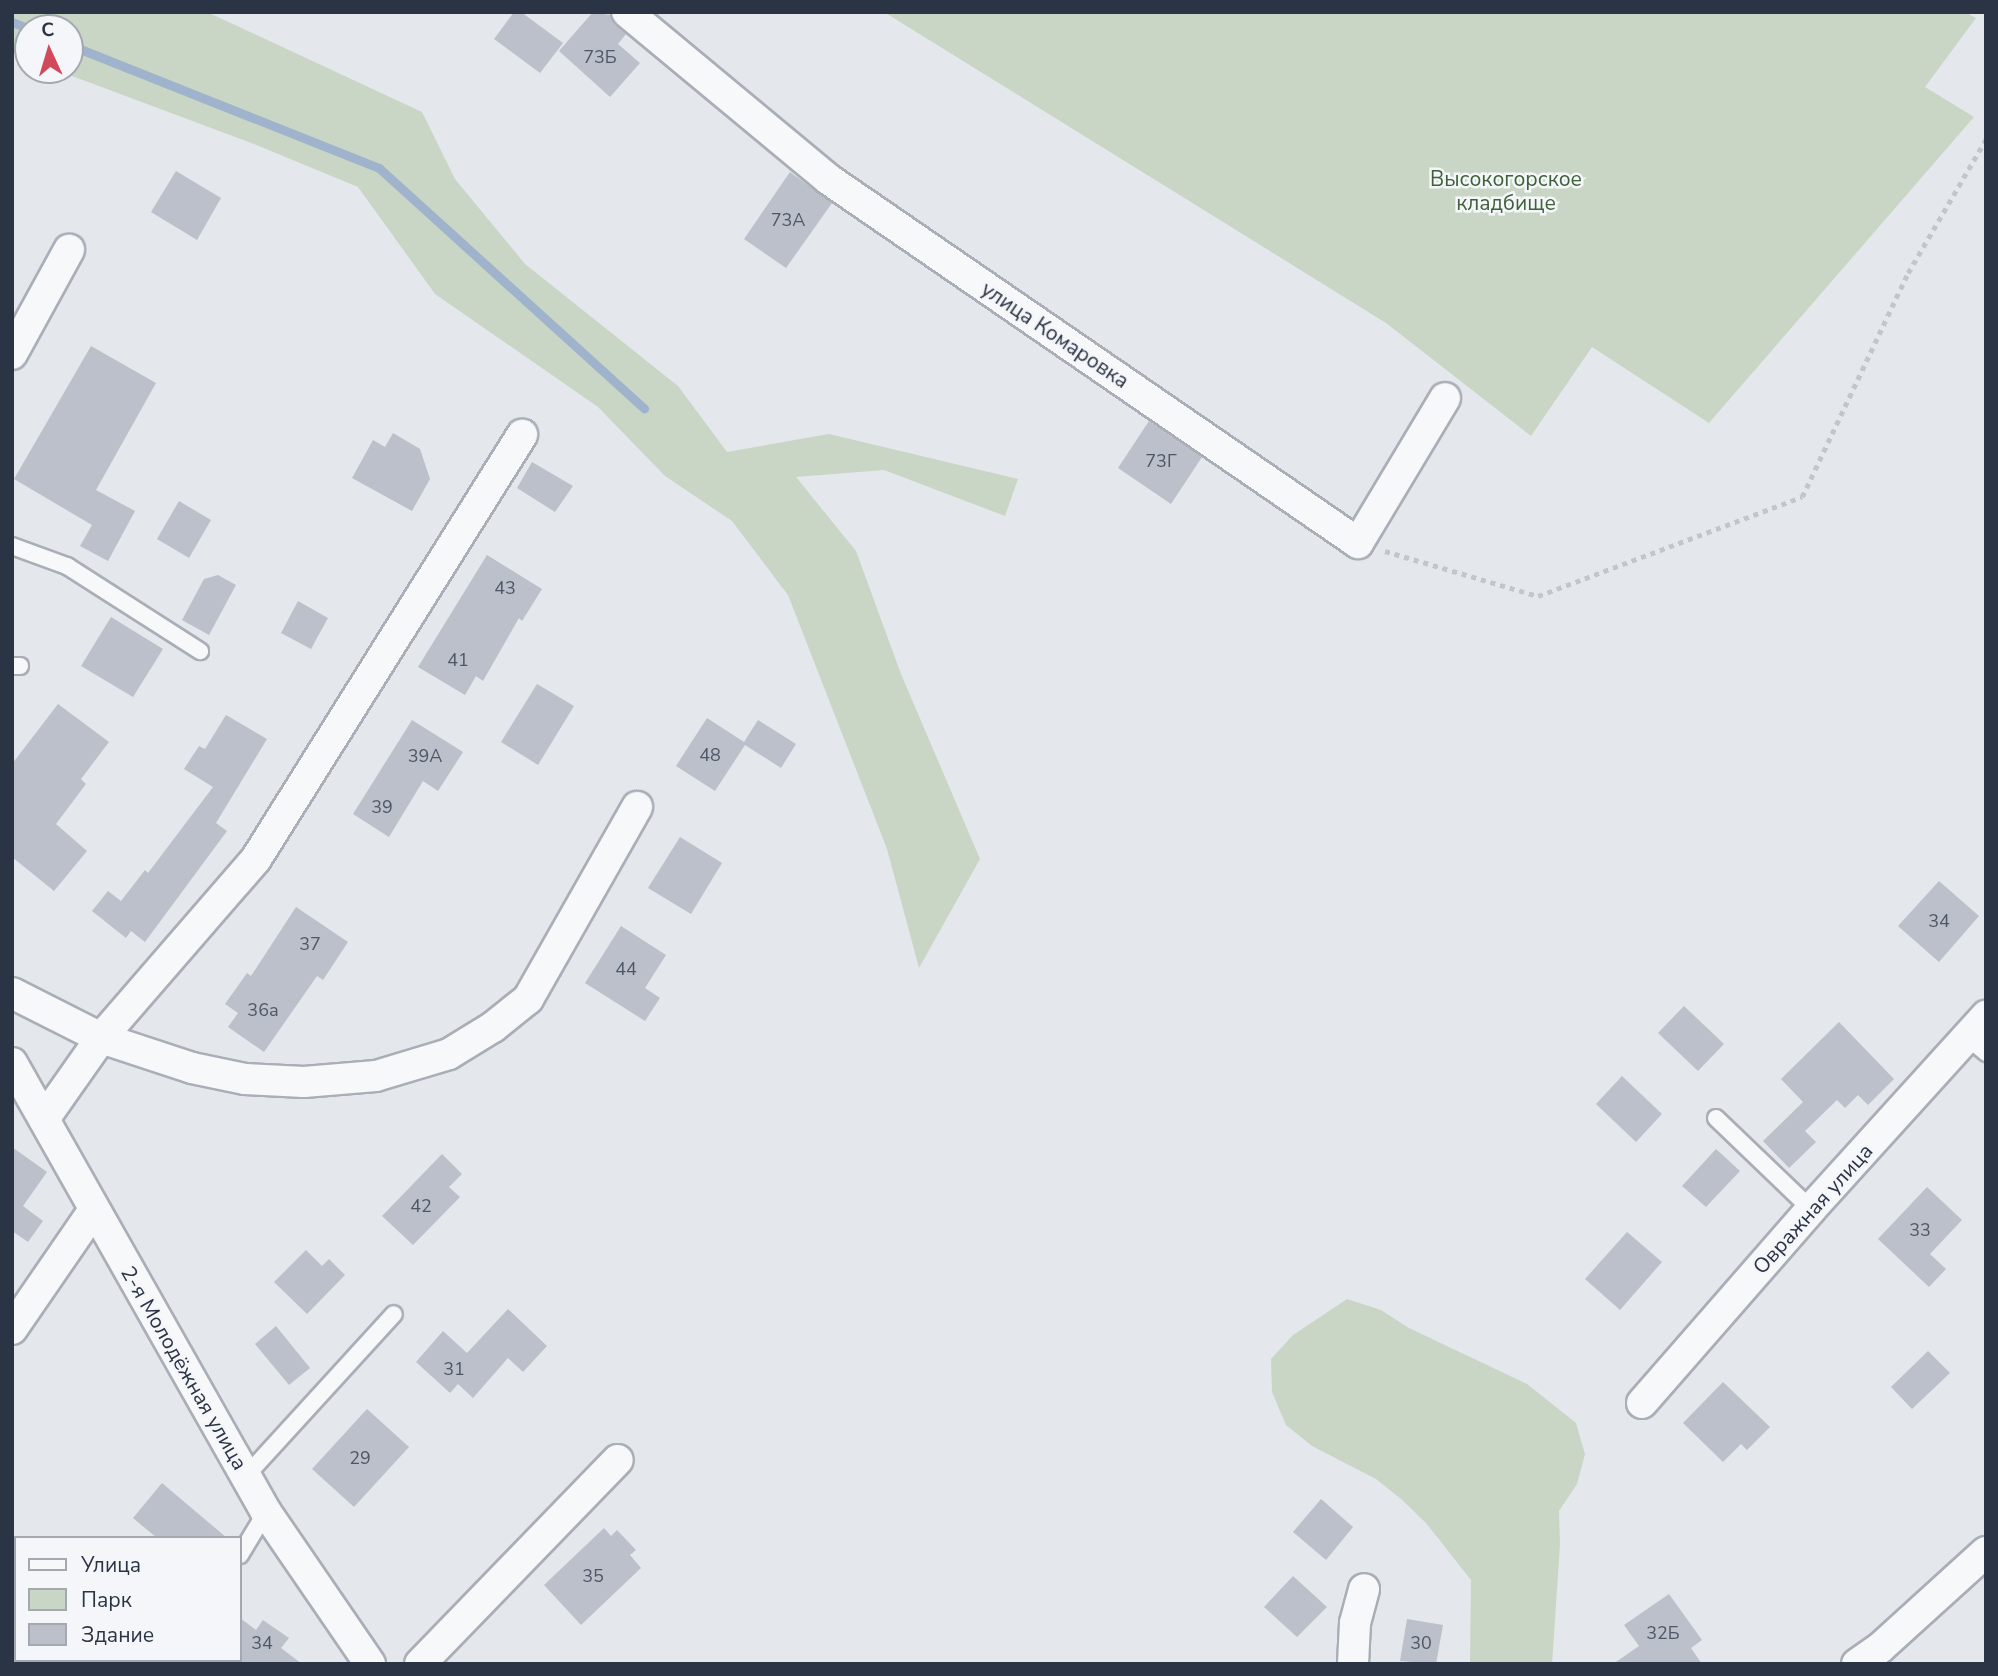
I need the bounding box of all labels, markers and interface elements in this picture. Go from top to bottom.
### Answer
north arrow [14,14,84,84]
text: С [40,17,55,43]
house number: 73Б [583,46,617,68]
park label: Высокогорское кладбище [1430,166,1582,216]
house number: 73А [771,209,805,231]
street label: улица Комаровка [976,276,1134,394]
house number: 73Г [1145,450,1177,472]
house number: 43 [494,577,516,599]
house number: 41 [447,649,469,671]
house number: 48 [699,744,721,766]
house number: 39А [408,745,442,767]
house number: 39 [371,796,393,818]
house number: 34 [1928,910,1950,932]
house number: 37 [299,933,321,955]
house number: 44 [615,958,637,980]
house number: 36а [247,999,279,1021]
street label: Овражная улица [1748,1139,1878,1279]
house number: 42 [410,1195,432,1217]
house number: 33 [1909,1219,1931,1241]
street label: 2-я Молодёжная улица [115,1262,253,1474]
house number: 31 [443,1358,465,1380]
house number: 29 [349,1447,371,1469]
legend [14,1536,242,1662]
text: Улица [81,1551,141,1579]
house number: 35 [582,1565,604,1587]
text: Парк [81,1586,132,1614]
text: Здание [81,1621,154,1649]
house number: 32Б [1646,1622,1680,1644]
house number: 34 [251,1632,273,1654]
house number: 30 [1410,1632,1432,1654]

